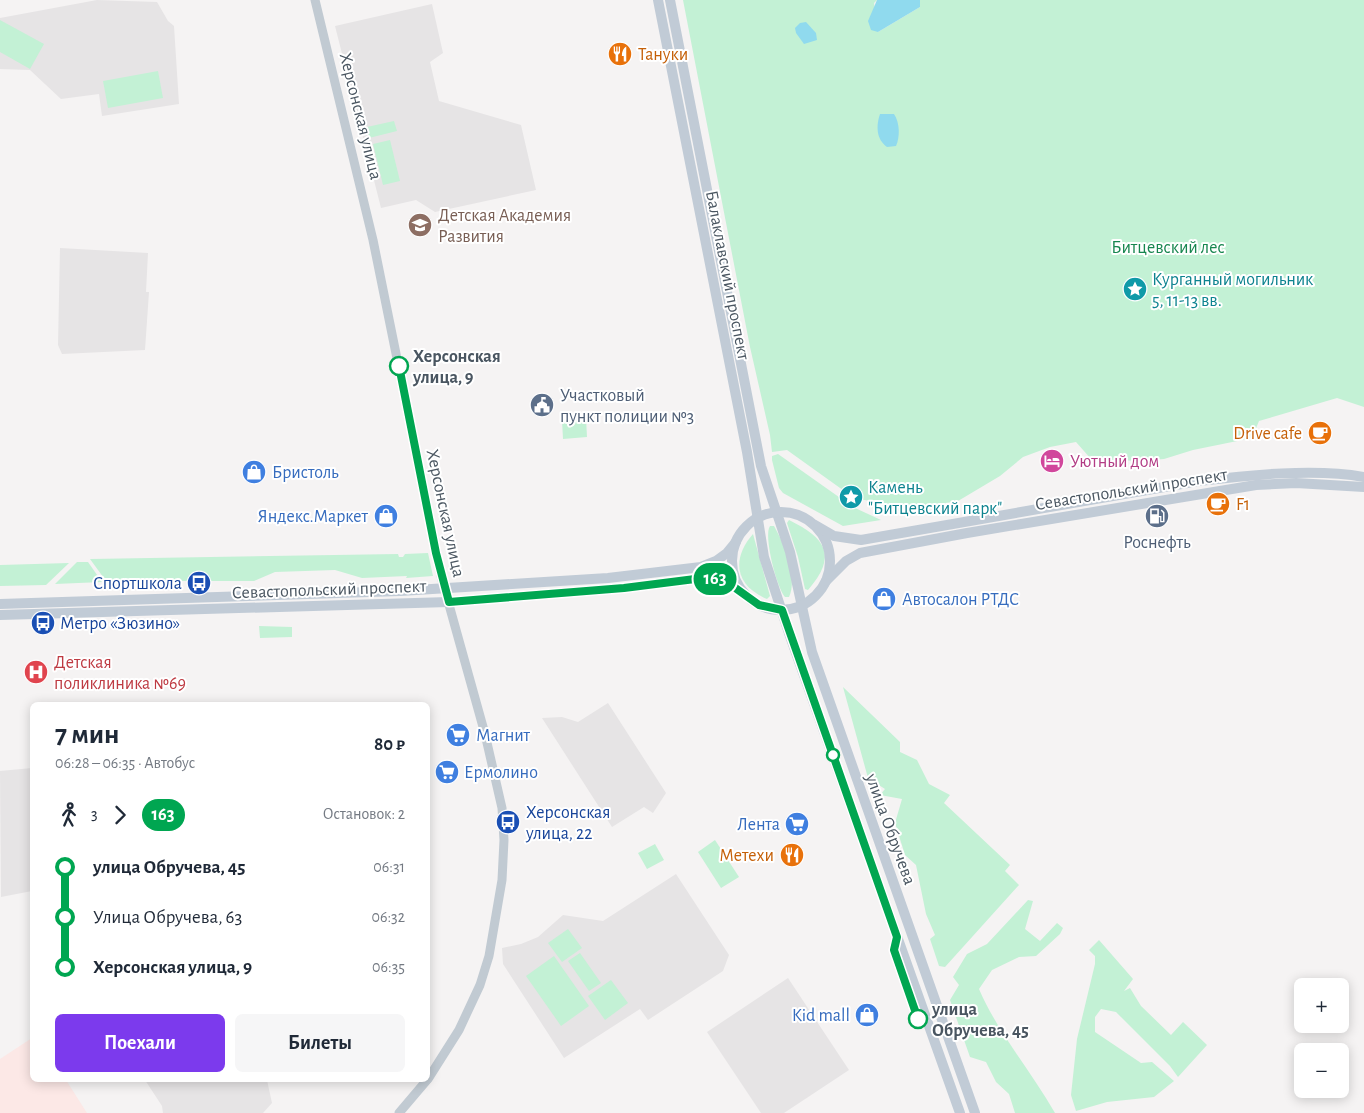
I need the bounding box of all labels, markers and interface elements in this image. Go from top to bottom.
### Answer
restaurant icon: Тануки [607,41,633,67]
place label: Тануки [638,46,688,64]
street label: Херсонская улица [336,51,385,182]
street label: Балаклавский проспект [702,189,752,362]
place label: Детская Академия Развития [438,207,571,246]
school or university icon: Детская Академия Развития [407,212,433,238]
park label: Битцевский лес [1111,239,1225,257]
place label: Курганный могильник 5, 11-13 вв. [1152,271,1314,310]
place icon: Курганный могильник 5, 11-13 вв. [1122,276,1148,302]
place label: Херсонская улица, 9 [412,348,501,387]
marker: Херсонская улица, 9 [389,356,409,376]
place label: Участковый пункт полиции №3 [560,387,694,426]
public building icon: Участковый пункт полиции №3 [529,392,555,418]
cafe icon: Drive cafe [1307,420,1333,446]
place label: Drive cafe [1233,425,1302,443]
street label: Херсонская улица [423,448,467,579]
hotel icon: Уютный дом [1039,448,1065,474]
place label: Уютный дом [1070,453,1159,471]
shop icon: Бристоль [241,459,267,485]
place label: Бристоль [272,464,339,482]
street label: Севастопольский проспект [1034,466,1229,514]
place label: Камень "Битцевский парк" [868,479,1002,518]
place icon: Камень "Битцевский парк" [838,484,864,510]
cafe icon: F1 [1205,491,1231,517]
place label: F1 [1236,496,1250,514]
shop icon: Яндекс.Маркет [373,503,399,529]
fuel station icon: Роснефть [1144,503,1170,529]
place label: Яндекс.Маркет [258,508,369,526]
place label: Роснефть [1123,534,1191,552]
line badge: 163 [686,563,744,595]
bus stop icon: Спортшкола [186,570,212,596]
text: 163 [704,570,726,588]
place label: Спортшкола [93,575,182,593]
street label: Севастопольский проспект [232,578,427,602]
shop icon: Автосалон РТДС [871,586,897,612]
place label: Автосалон РТДС [902,591,1019,609]
bus stop icon: Метро «Зюзино» [30,610,56,636]
place label: Метро «Зюзино» [60,615,180,633]
place label: Детская поликлиника №69 [54,654,186,693]
hospital icon: Детская поликлиника №69 [23,659,49,685]
text: 7 мин [55,721,119,749]
supermarket icon: Магнит [445,722,471,748]
place label: Магнит [476,727,531,745]
text: 80 ₽ [374,735,405,754]
unlabelled marker [826,748,840,762]
text: 06:28 – 06:35 · Автобус [55,755,195,771]
supermarket icon: Ермолино [434,759,460,785]
place label: Ермолино [464,764,538,782]
street label: улица Обручева [861,770,919,887]
icon: walk [55,801,83,829]
icon: forward [106,801,134,829]
place label: Херсонская улица, 22 [525,804,611,843]
text: 3 [91,806,98,822]
text: 163 [152,806,175,824]
text: Остановок: 2 [323,806,405,822]
bus stop icon: Херсонская улица, 22 [495,809,521,835]
supermarket icon: Лента [784,811,810,837]
place label: Лента [737,816,780,834]
restaurant icon: Метехи [779,842,805,868]
place label: Метехи [719,847,774,865]
text: улица Обручева, 45 [93,858,246,877]
text: 06:31 [373,859,405,875]
text: Улица Обручева, 63 [93,908,242,927]
text: 06:32 [371,909,405,925]
text: Херсонская улица, 9 [93,958,252,977]
text: 06:35 [372,959,405,975]
map controls [1294,978,1349,1098]
button: + [1294,978,1349,1033]
place label: улица Обручева, 45 [931,1001,1029,1040]
shop icon: Kid mall [854,1002,880,1028]
place label: Kid mall [792,1007,850,1025]
marker: улица Обручева, 45 [908,1009,928,1029]
button: Поехали [55,1014,225,1072]
button: Билеты [235,1014,405,1072]
button: − [1294,1043,1349,1098]

